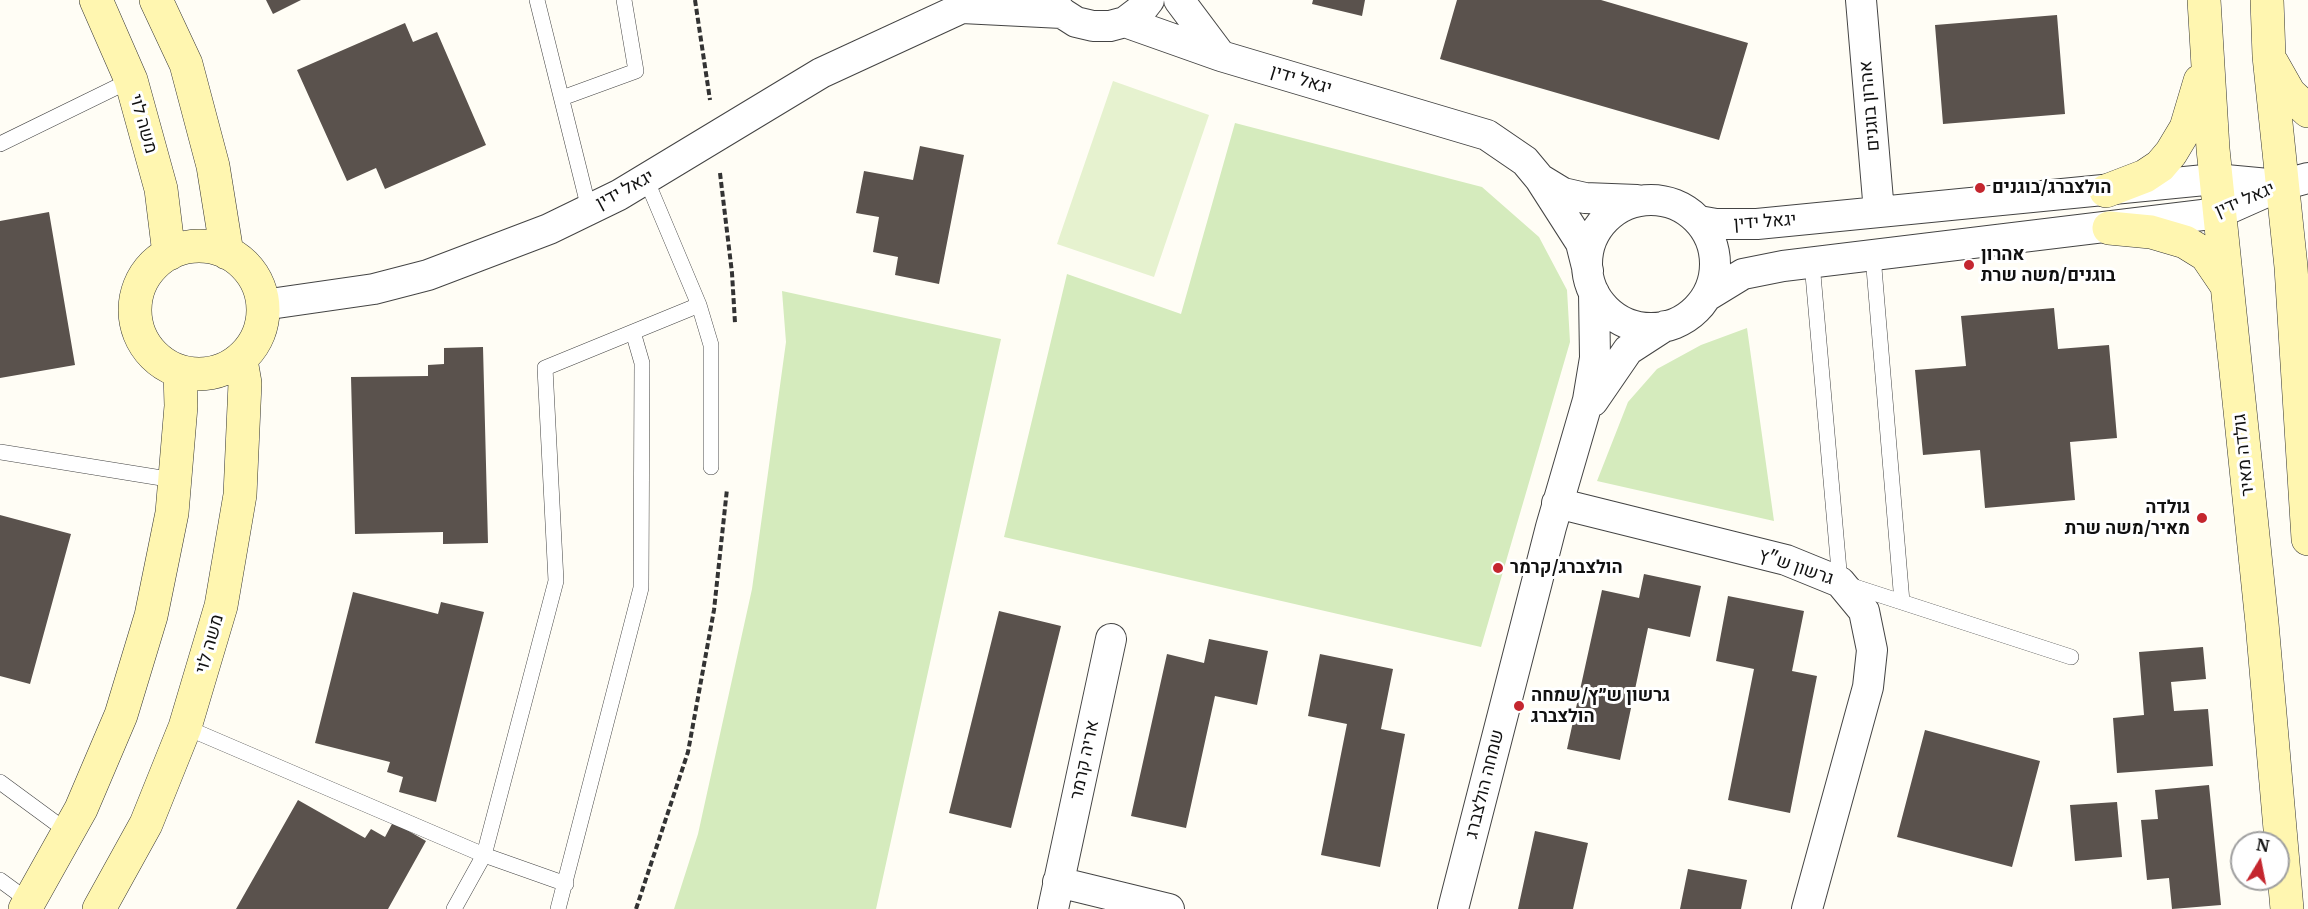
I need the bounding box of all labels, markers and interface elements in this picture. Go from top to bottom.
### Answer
street label: יגאל ידין [1268,60,1334,100]
street label: אהרון בוגנים [1855,60,1885,152]
street label: משה לוי [124,92,162,156]
street label: יגאל ידין [592,166,658,214]
place label: הולצברג/בוגנים [1992,177,2112,199]
street label: יגאל ידין [2212,178,2278,222]
marker: הולצברג/בוגנים [1973,181,1987,195]
street label: יגאל ידין [1733,209,1797,235]
place label: אהרון בוגנים/משה שרת [1981,244,2116,286]
marker: אהרון בוגנים/משה שרת [1962,258,1976,272]
street label: גולדה מאיר [2229,413,2259,497]
place label: גולדה מאיר/משה שרת [2065,497,2190,540]
marker: גולדה מאיר/משה שרת [2195,511,2209,525]
street label: גרשון ש"ץ [1756,544,1836,590]
place label: הולצברג/קרמר [1510,557,1623,579]
marker: הולצברג/קרמר [1491,561,1505,575]
street label: משה לוי [191,612,229,676]
place label: גרשון ש״ץ/שמחה הולצברג [1531,685,1670,728]
marker: גרשון ש״ץ/שמחה הולצברג [1512,699,1526,713]
street label: אריה קרמר [1066,718,1104,802]
street label: שמחה הולצברג [1461,727,1509,841]
north arrow [2230,831,2290,891]
text: N [2255,834,2271,856]

